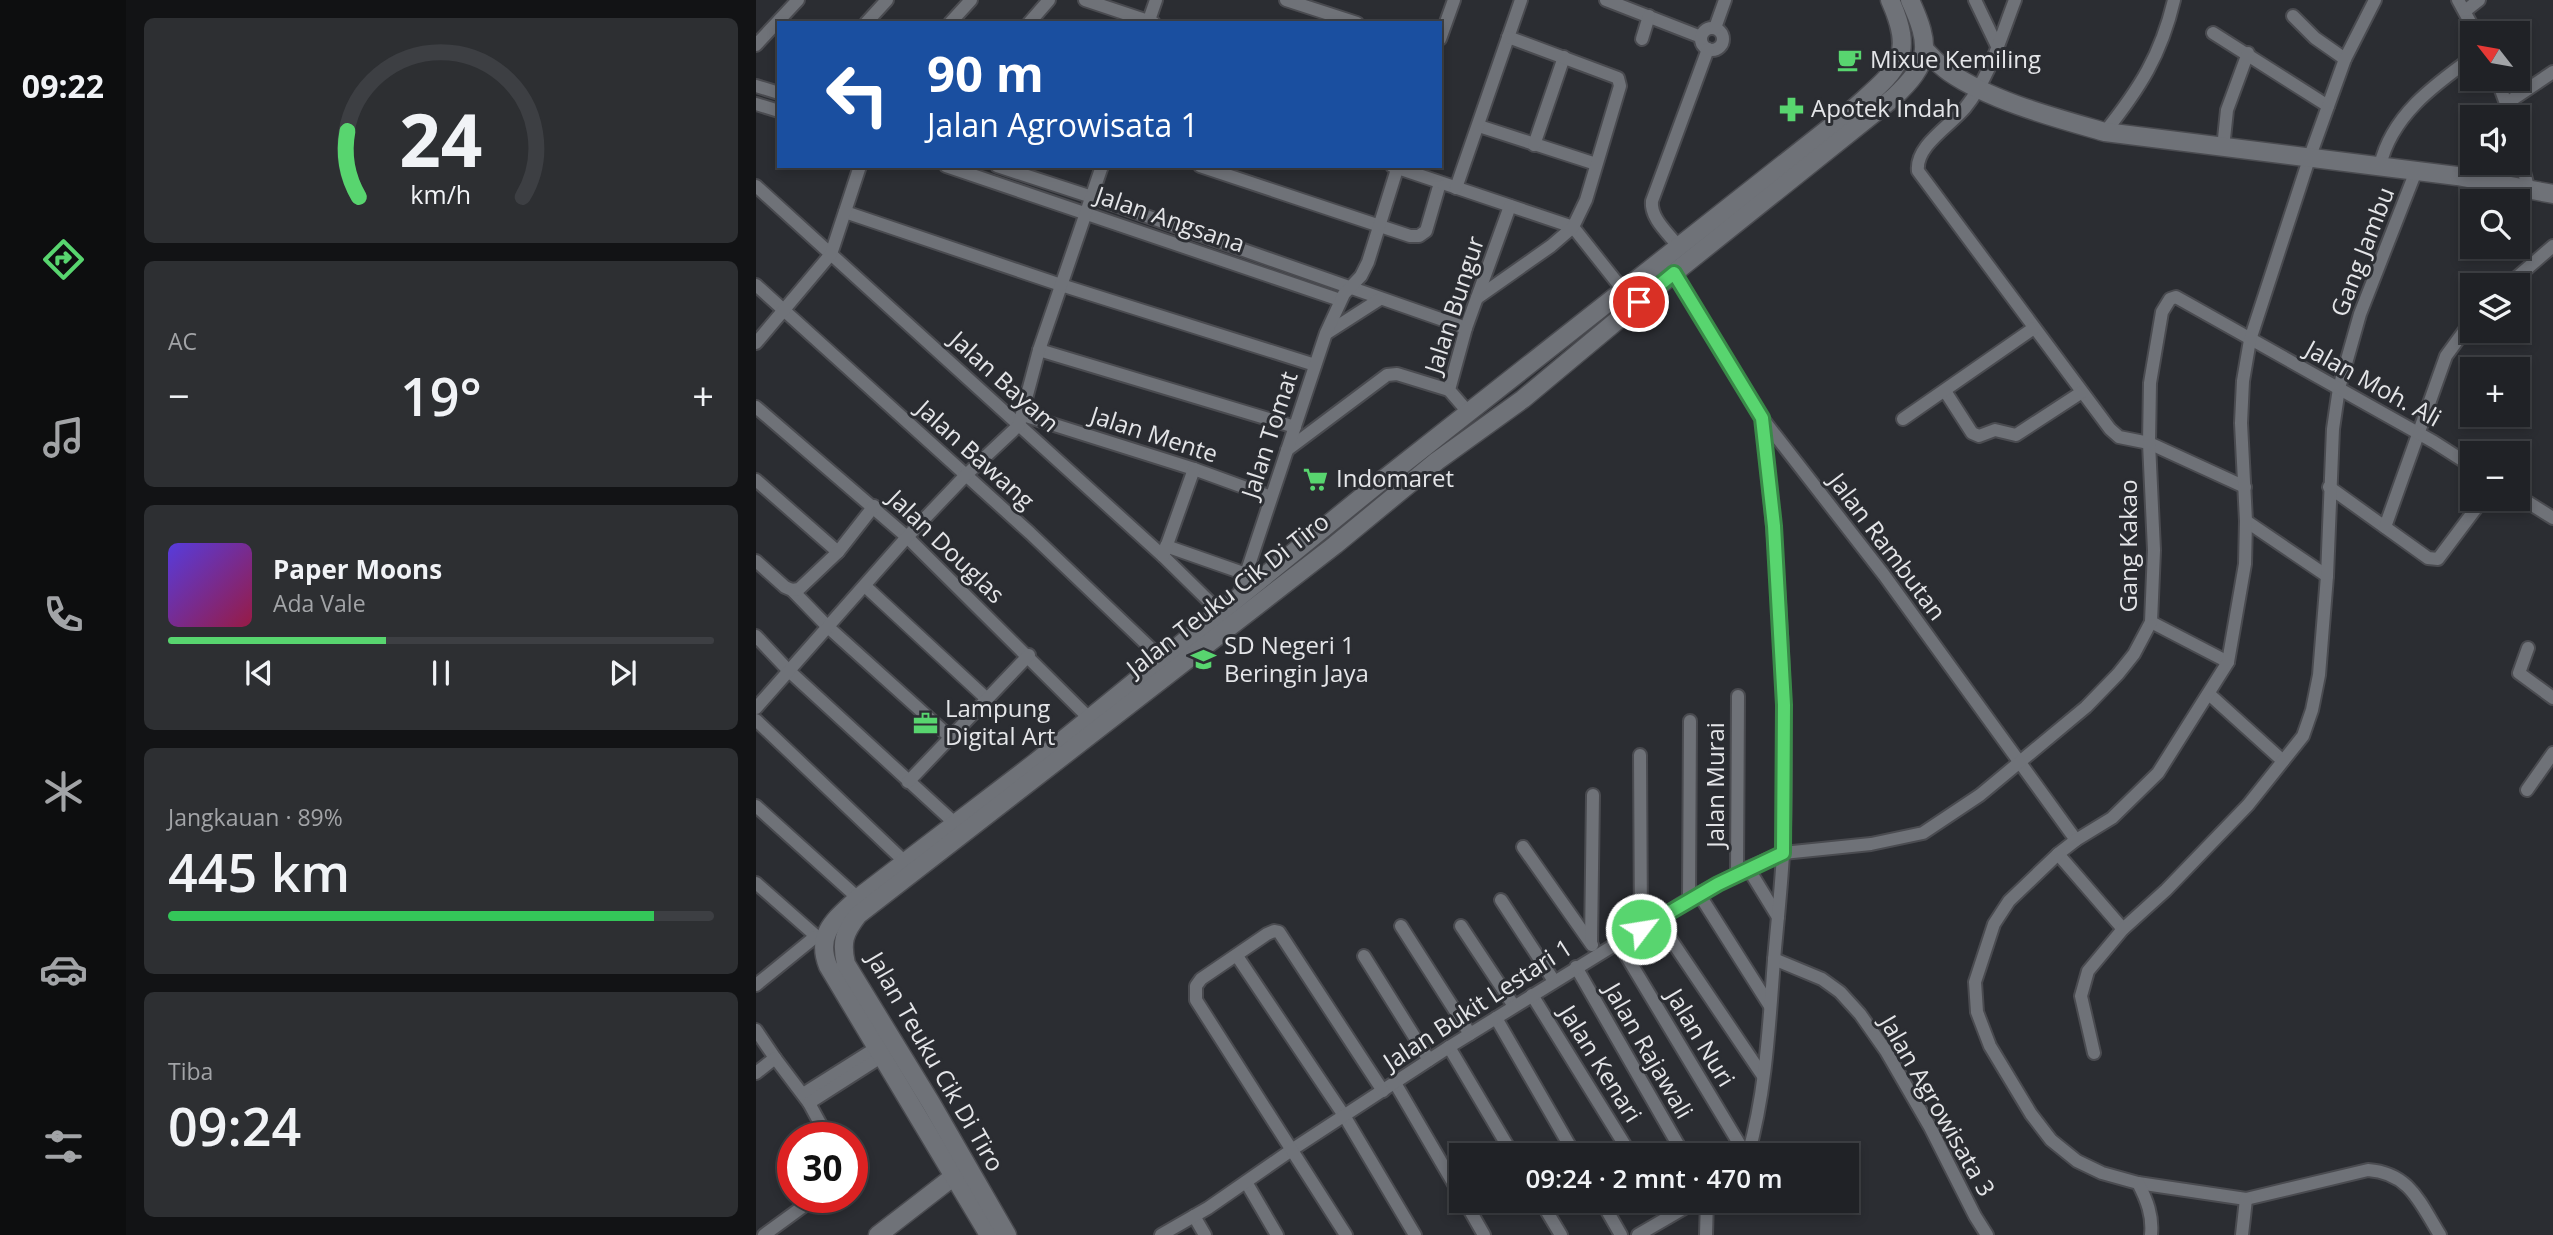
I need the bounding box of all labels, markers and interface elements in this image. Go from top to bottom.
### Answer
north arrow [2460,21,2530,91]
map controls [2460,21,2530,511]
text: 90 m [927,40,1044,106]
place label: Mixue Kemiling [1870,42,2041,75]
cafe icon: Mixue Kemiling [1836,46,1864,74]
icon: left [812,49,903,140]
text: 09:22 [22,64,104,107]
text: 24 [399,89,483,188]
place label: Apotek Indah [1811,91,1960,124]
pharmacy icon: Apotek Indah [1777,95,1805,123]
text: Jalan Agrowisata 1 [927,103,1199,146]
button: sound [2460,105,2530,175]
text: km/h [411,177,471,211]
street label: Jalan Angsana [1090,177,1250,260]
street label: Gang Jambu [2322,182,2401,321]
button: search [2460,189,2530,259]
street label: Jalan Bungur [1415,231,1491,379]
icon: directions [39,235,88,284]
pin [1609,272,1669,332]
button: layers [2460,273,2530,343]
icon: arrive [1620,283,1658,321]
street label: Jalan Bayam [942,322,1067,439]
text: AC [168,325,197,357]
street label: Jalan Moh. Ali [2298,331,2448,434]
button: + [2460,357,2530,427]
text: 19° [400,360,482,431]
street label: Jalan Tomat [1232,367,1305,504]
text: − [168,369,190,421]
text: + [692,369,714,421]
street label: Jalan Bawang [908,391,1042,516]
street label: Jalan Mente [1085,397,1222,470]
icon: music [39,413,88,462]
button: − [2460,441,2530,511]
place label: Indomaret [1336,461,1454,494]
street label: Jalan Rambutan [1821,464,1954,627]
supermarket icon: Indomaret [1302,465,1330,493]
street label: Gang Kakao [2111,479,2144,613]
street label: Jalan Douglas [880,480,1013,610]
street label: Jalan Teuku Cik Di Tiro [1117,504,1335,685]
text: Paper Moons [273,551,442,587]
text: Ada Vale [273,587,366,619]
icon: phone [39,590,88,639]
place label: SD Negeri 1 Beringin Jaya [1224,628,1369,689]
school or university icon: SD Negeri 1 Beringin Jaya [1190,646,1218,674]
icon: previous [240,654,278,692]
icon: pause [422,654,460,692]
icon: next [604,654,642,692]
place label: Lampung Digital Art [945,691,1055,752]
office icon: Lampung Digital Art [911,709,939,737]
street label: Jalan Murai [1698,722,1731,850]
icon: climate [39,767,88,816]
text: Jangkauan · 89% [168,801,343,833]
text: 445 km [168,836,350,907]
position arrow [1604,892,1678,966]
street label: Jalan Bukit Lestari 1 [1375,930,1578,1078]
street label: Jalan Teuku Cik Di Tiro [859,944,1013,1177]
icon: car [39,945,88,994]
street label: Jalan Rajawali [1596,975,1702,1124]
street label: Jalan Nuri [1658,980,1743,1092]
street label: Jalan Kenari [1551,997,1650,1128]
street label: Jalan Agrowisata 3 [1872,1007,2004,1202]
text: Tiba [168,1055,213,1087]
text: 09:24 [168,1090,301,1161]
icon: filters [39,1122,88,1171]
speed limit sign: 30 [777,1122,868,1213]
text: 09:24 · 2 mnt · 470 m [1525,1160,1783,1196]

